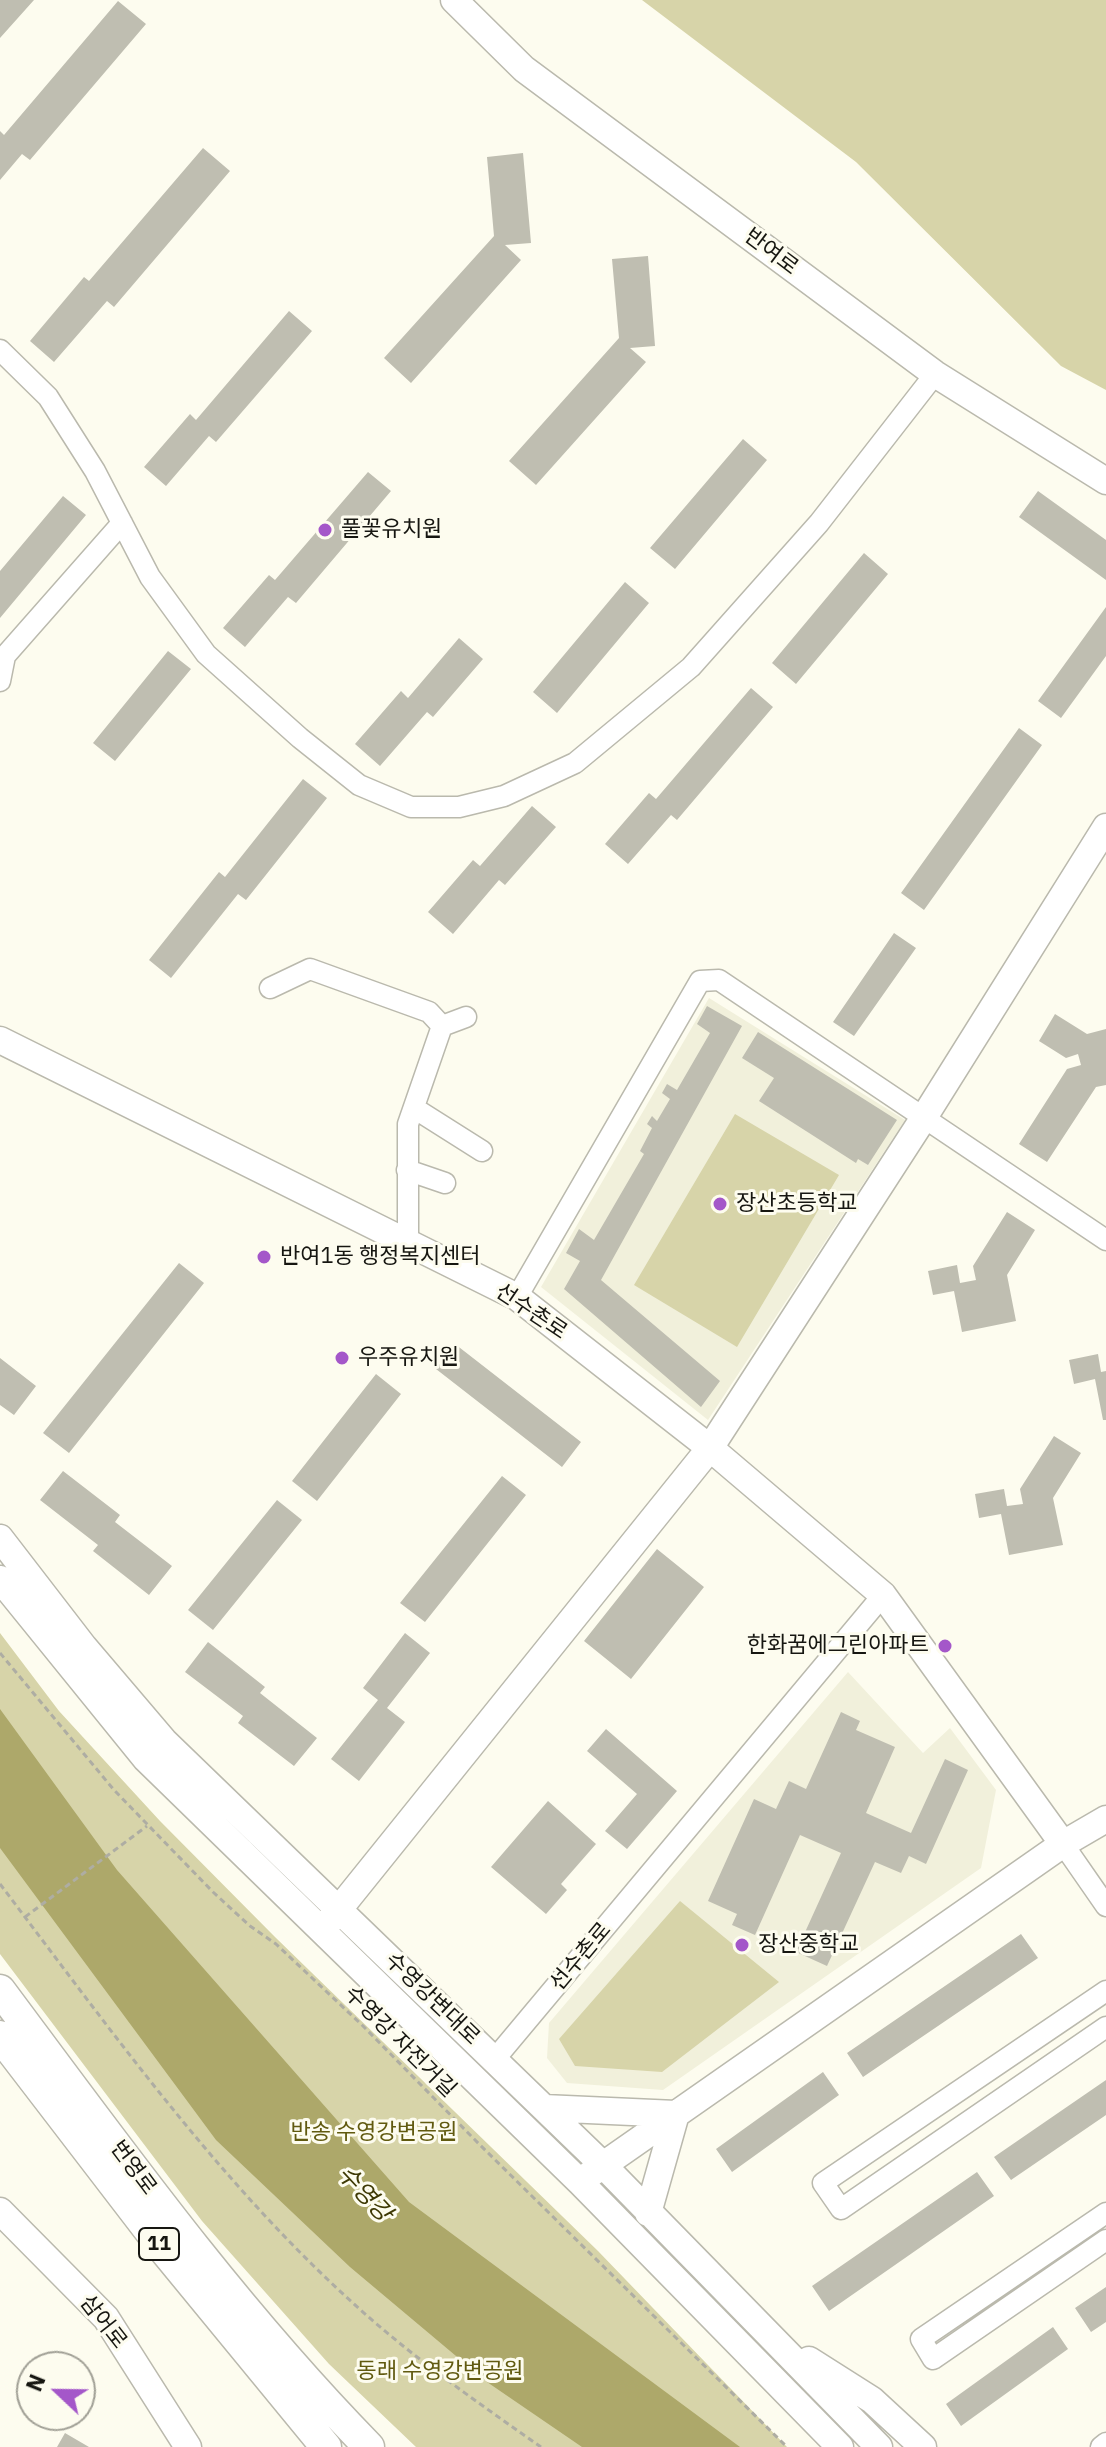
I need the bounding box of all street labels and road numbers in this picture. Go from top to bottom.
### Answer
street label: 반여로 [739,223,803,281]
street label: 선수촌로 [490,1278,572,1346]
street label: 선수촌로 [545,1918,617,1996]
street label: 수영강변대로 [379,1947,485,2051]
street label: 수영강 자전거길 [339,1981,461,2103]
street label: 번영로 [104,2136,162,2200]
road number: 11 [139,2228,179,2260]
street label: 삼어로 [74,2290,132,2354]

